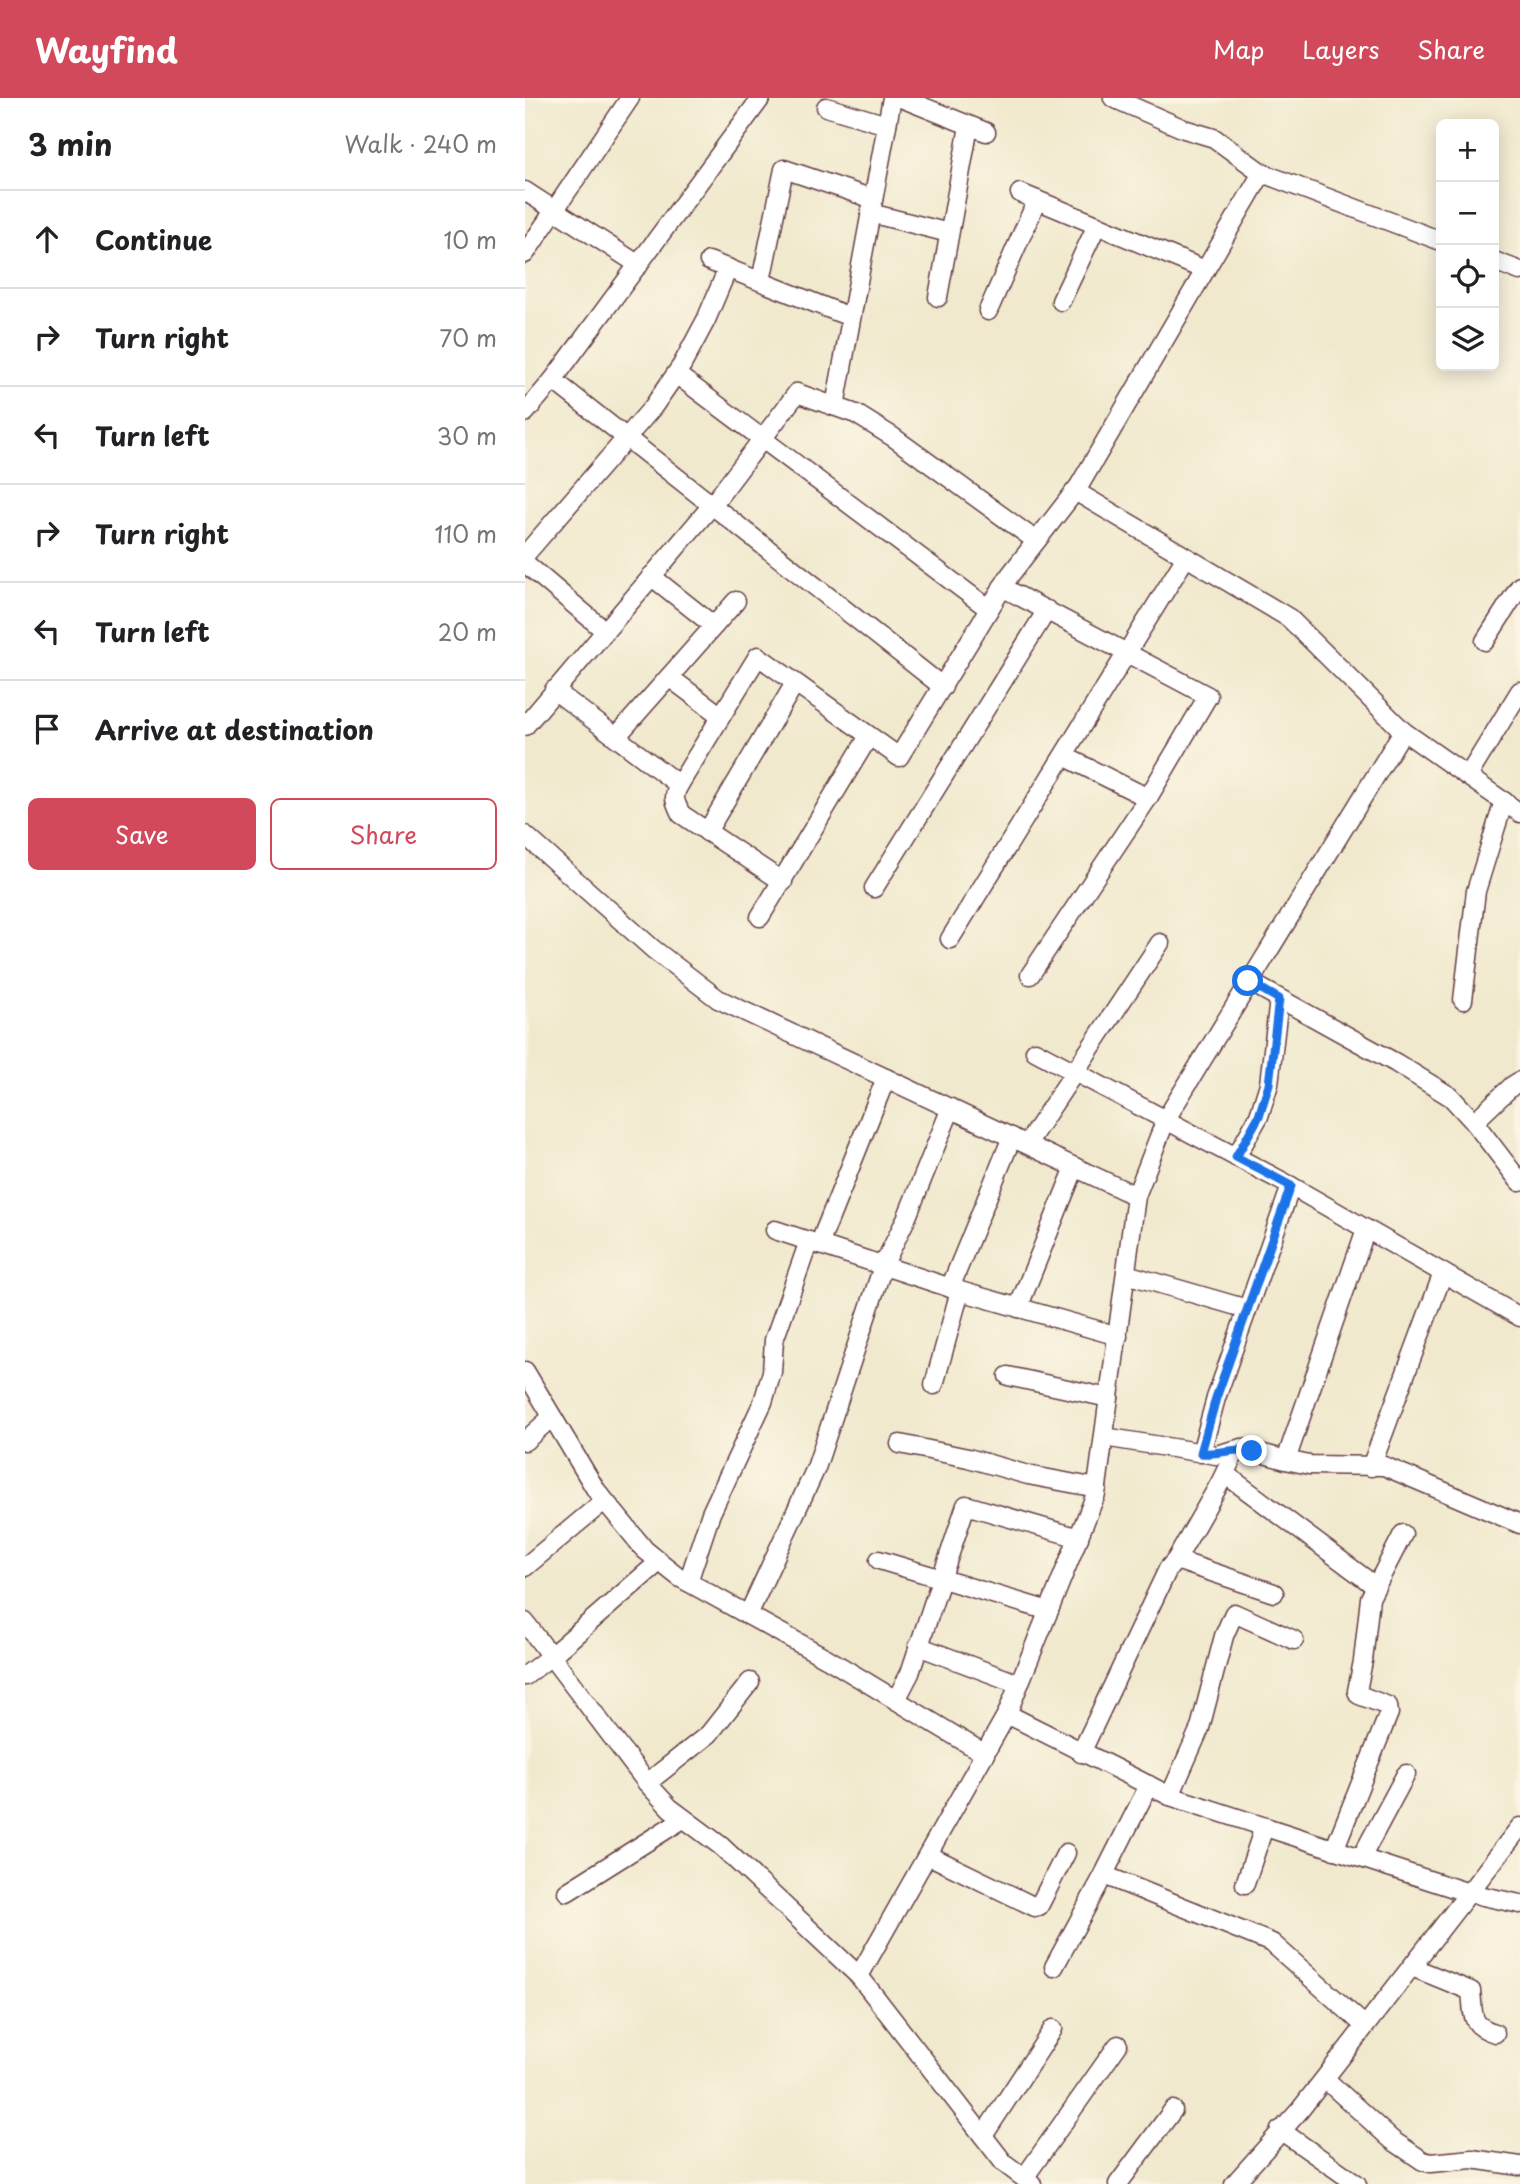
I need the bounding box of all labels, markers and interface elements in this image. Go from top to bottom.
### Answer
text: Wayfind [35,24,178,74]
text: Map [1213,31,1264,67]
text: Layers [1302,31,1379,67]
text: Share [1417,31,1485,67]
map controls [1436,119,1499,371]
button: + [1436,119,1499,182]
text: 3 min [28,121,113,166]
text: Walk · 240 m [345,126,497,161]
button: − [1436,182,1499,245]
icon: ahead [28,220,66,258]
text: Continue [95,220,212,259]
text: 10 m [443,222,497,257]
button: locate [1436,245,1499,308]
button: layers [1436,308,1499,371]
icon: right [28,318,66,356]
text: Turn right [95,318,229,357]
text: 70 m [439,320,497,355]
icon: left [28,416,66,454]
text: Turn left [95,416,210,455]
text: 30 m [436,418,497,453]
icon: right [28,514,66,552]
text: Turn right [95,514,229,553]
text: 110 m [435,516,497,551]
icon: left [28,612,66,650]
text: Turn left [95,612,210,651]
text: 20 m [438,614,497,649]
icon: arrive [28,710,66,748]
text: Arrive at destination [95,710,374,749]
button: Save [28,798,256,870]
button: Share [270,798,497,870]
route start [1232,965,1263,996]
route end [1236,1435,1267,1466]

